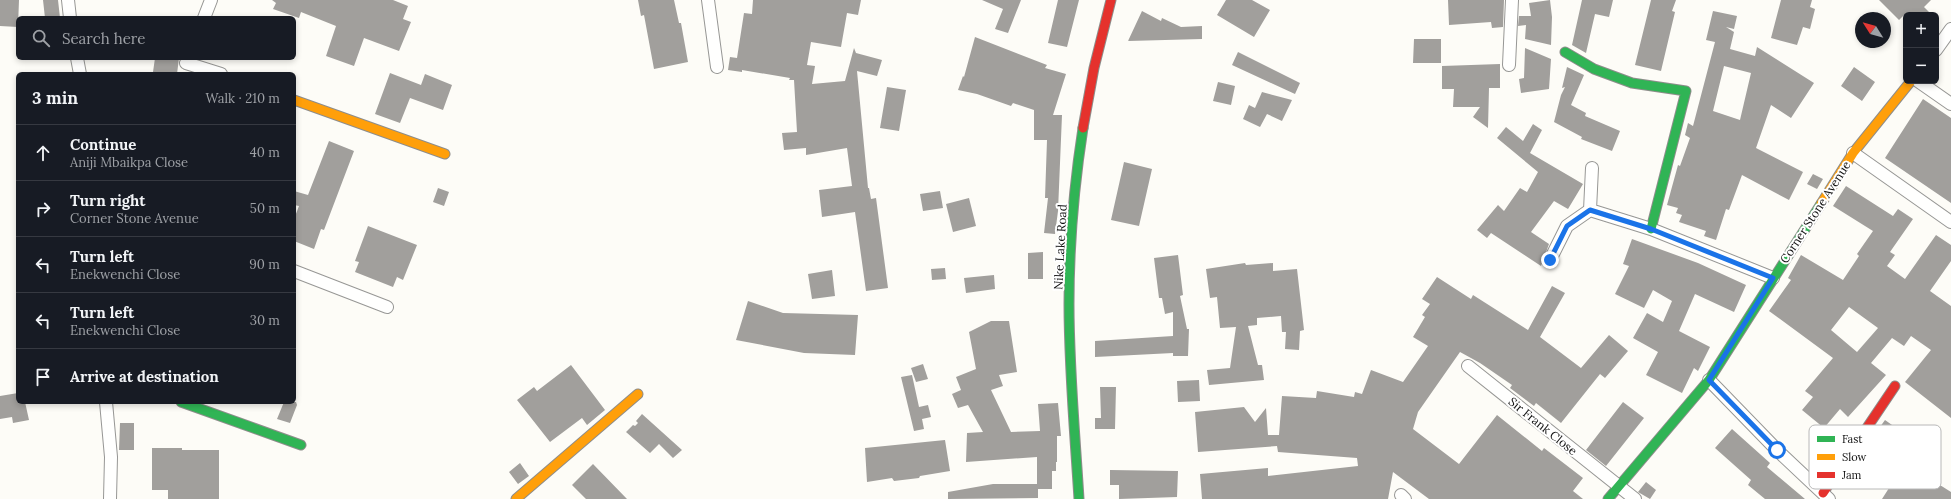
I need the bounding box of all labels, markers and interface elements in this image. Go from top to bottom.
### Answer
north arrow [1855,12,1891,48]
map controls [1903,12,1939,84]
button: + [1903,12,1939,48]
search box [16,16,296,60]
icon: search [30,27,52,49]
text: Search here [62,29,145,48]
button: − [1903,48,1939,84]
text: 3 min [32,87,78,109]
text: Walk · 210 m [205,90,280,107]
text: Continue [70,135,136,154]
icon: ahead [32,142,54,164]
text: 40 m [250,144,280,161]
text: Aniji Mbaikpa Close [70,154,188,171]
street label: Corner Stone Avenue [1776,158,1854,266]
text: Turn right [70,191,146,210]
icon: right [32,198,54,220]
text: 50 m [250,200,280,217]
street label: Nike Lake Road [1050,204,1070,290]
text: Corner Stone Avenue [70,210,199,227]
text: Turn left [70,247,134,266]
route end [1541,251,1559,269]
icon: left [32,254,54,276]
text: 90 m [249,256,280,273]
text: Enekwenchi Close [70,266,180,283]
text: Turn left [70,303,134,322]
icon: left [32,310,54,332]
text: 30 m [250,312,280,329]
text: Enekwenchi Close [70,322,180,339]
icon: arrive [32,366,54,388]
text: Arrive at destination [70,367,219,386]
street label: Sir Frank Close [1506,394,1581,459]
legend [1809,425,1941,489]
text: Fast [1842,432,1863,446]
route start [1768,441,1786,459]
text: Slow [1842,450,1867,464]
text: Jam [1841,468,1862,482]

